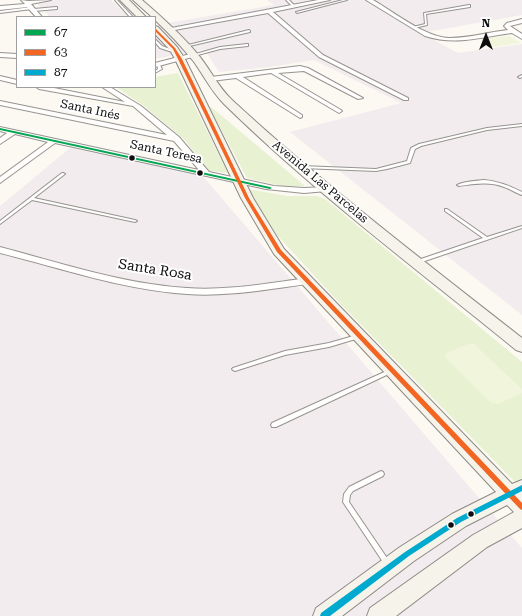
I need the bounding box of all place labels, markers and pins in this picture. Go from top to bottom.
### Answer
unlabelled marker [127,153,137,163]
unlabelled marker [195,168,205,178]
unlabelled marker [466,509,476,519]
unlabelled marker [446,520,456,530]

